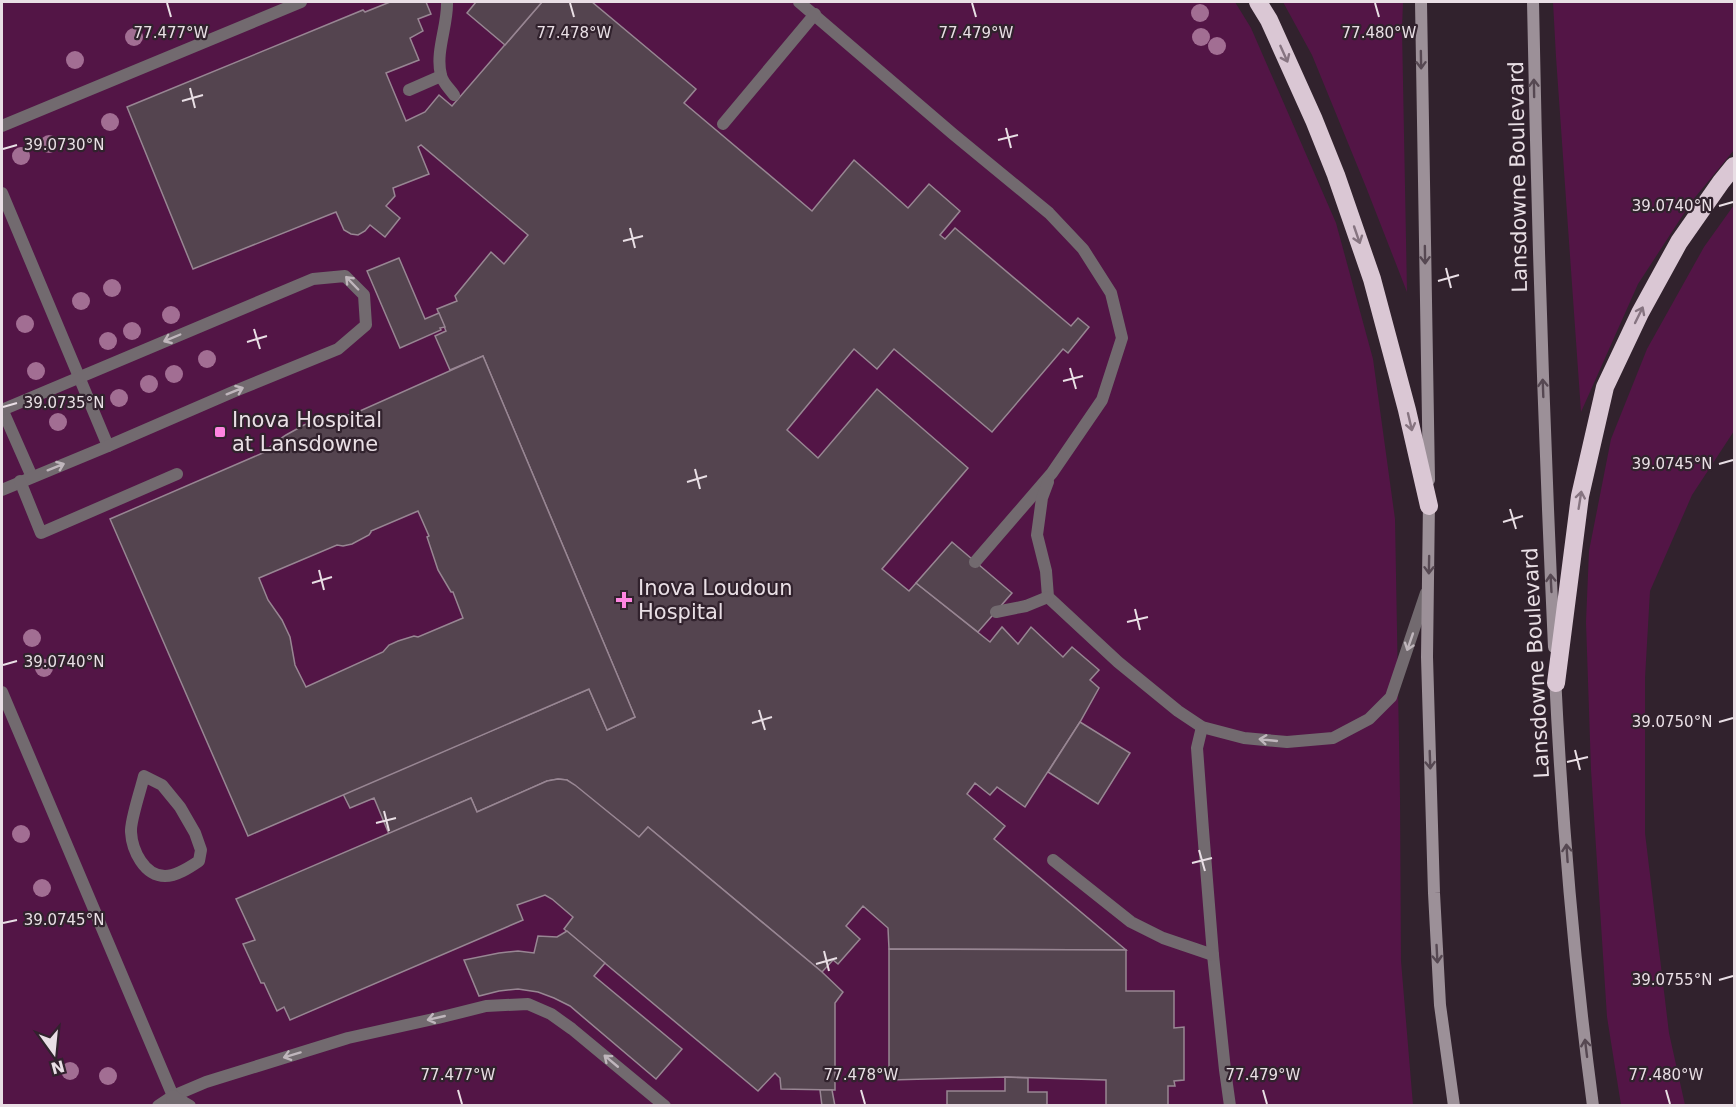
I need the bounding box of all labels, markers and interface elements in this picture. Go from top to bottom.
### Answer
text: 77.477°W [134,24,209,42]
text: 77.478°W [537,24,612,42]
text: 77.479°W [939,24,1014,42]
text: 77.480°W [1342,24,1417,42]
one-way arrow [1279,44,1291,62]
one-way arrow [1415,49,1427,69]
street label: Lansdowne Boulevard [1504,61,1532,293]
one-way arrow [1529,78,1540,98]
text: 39.0730°N [24,136,104,154]
text: 39.0740°N [1632,197,1712,215]
one-way arrow [1352,225,1363,244]
one-way arrow [1419,244,1430,264]
one-way arrow [345,276,360,291]
one-way arrow [1634,307,1645,325]
one-way arrow [164,333,182,344]
one-way arrow [1537,378,1549,398]
one-way arrow [225,385,244,396]
text: 39.0735°N [24,394,104,412]
place label: Inova Hospital at Lansdowne [232,408,382,456]
one-way arrow [1404,413,1416,432]
marker: Inova Hospital at Lansdowne [213,425,227,439]
text: 39.0745°N [1632,455,1712,473]
one-way arrow [46,461,64,472]
one-way arrow [1575,491,1586,510]
street label: Lansdowne Boulevard [1518,547,1554,779]
one-way arrow [1423,554,1435,574]
one-way arrow [1546,573,1557,593]
place label: Inova Loudoun Hospital [638,576,793,624]
marker: Inova Loudoun Hospital [615,591,633,609]
one-way arrow [1403,632,1414,651]
text: 39.0740°N [24,653,104,671]
text: 39.0750°N [1632,713,1712,731]
one-way arrow [1259,734,1279,745]
one-way arrow [1424,749,1436,769]
one-way arrow [1561,844,1572,864]
text: 39.0745°N [24,911,104,929]
one-way arrow [1432,944,1443,964]
text: 39.0755°N [1632,971,1712,989]
one-way arrow [426,1013,445,1025]
north arrow [24,1023,84,1083]
one-way arrow [1580,1038,1591,1058]
one-way arrow [283,1050,302,1061]
one-way arrow [603,1055,619,1068]
text: N [49,1056,67,1078]
text: 77.477°W [421,1066,496,1084]
text: 77.478°W [824,1066,899,1084]
text: 77.479°W [1226,1066,1301,1084]
text: 77.480°W [1629,1066,1704,1084]

